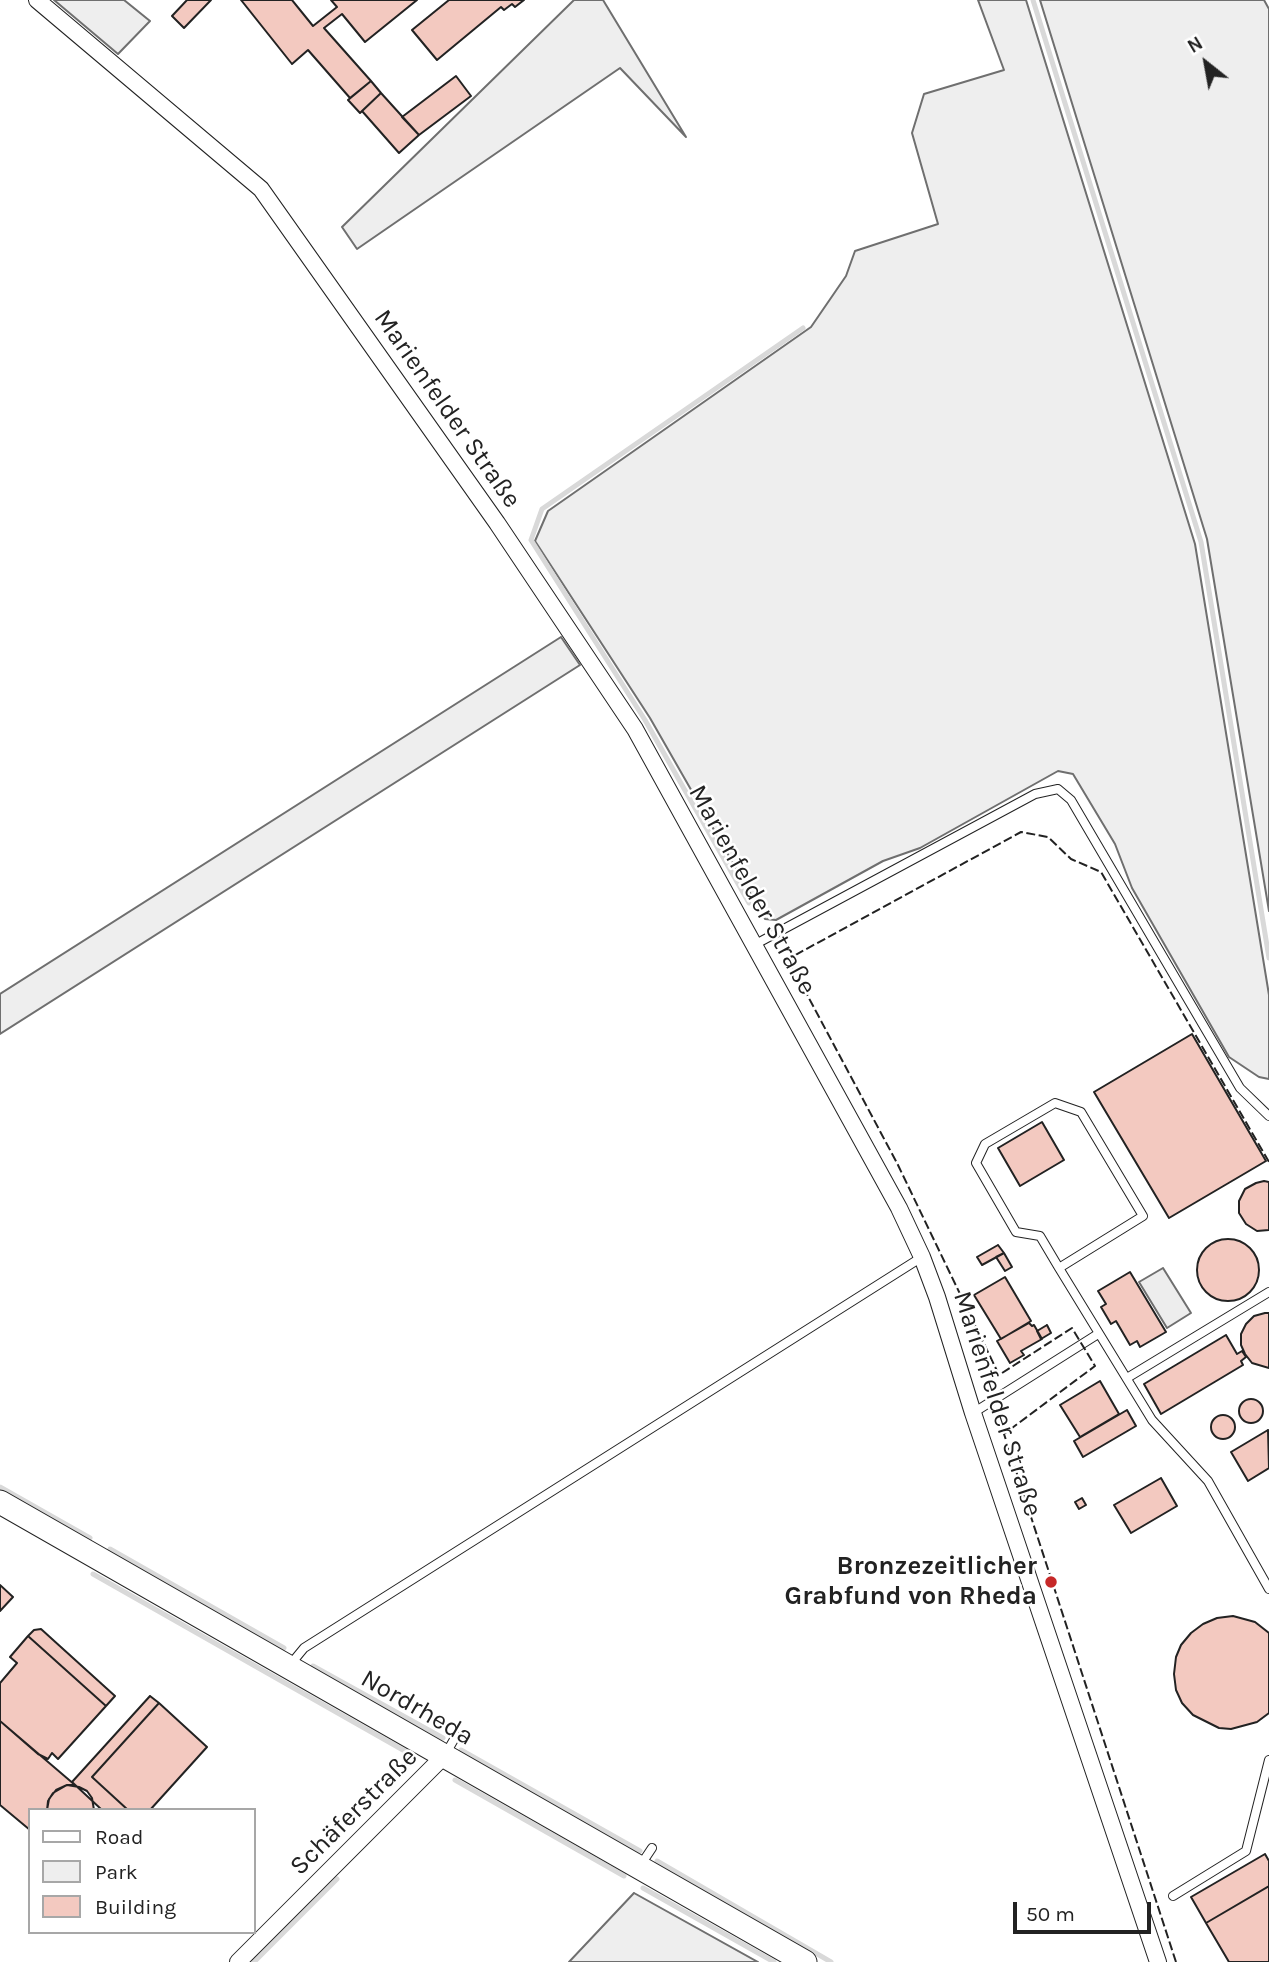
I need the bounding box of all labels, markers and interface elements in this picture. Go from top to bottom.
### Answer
north arrow [1171,28,1241,98]
text: N [1184,32,1207,58]
street label: Marienfelder Straße [367,304,527,514]
street label: Marienfelder Straße [681,780,823,1000]
street label: Marienfelder Straße [946,1287,1048,1521]
place label: Bronzezeitlicher Grabfund von Rheda [785,1551,1037,1612]
marker: Bronzezeitlicher Grabfund von Rheda [1043,1574,1059,1590]
street label: Nordrheda [355,1663,479,1753]
street label: Schäferstraße [284,1742,424,1882]
legend [28,1808,256,1934]
text: Road [95,1825,143,1849]
text: Park [95,1860,138,1884]
scale bar [1017,1888,1155,1932]
text: Building [95,1895,176,1919]
text: 50 m [1026,1902,1075,1926]

